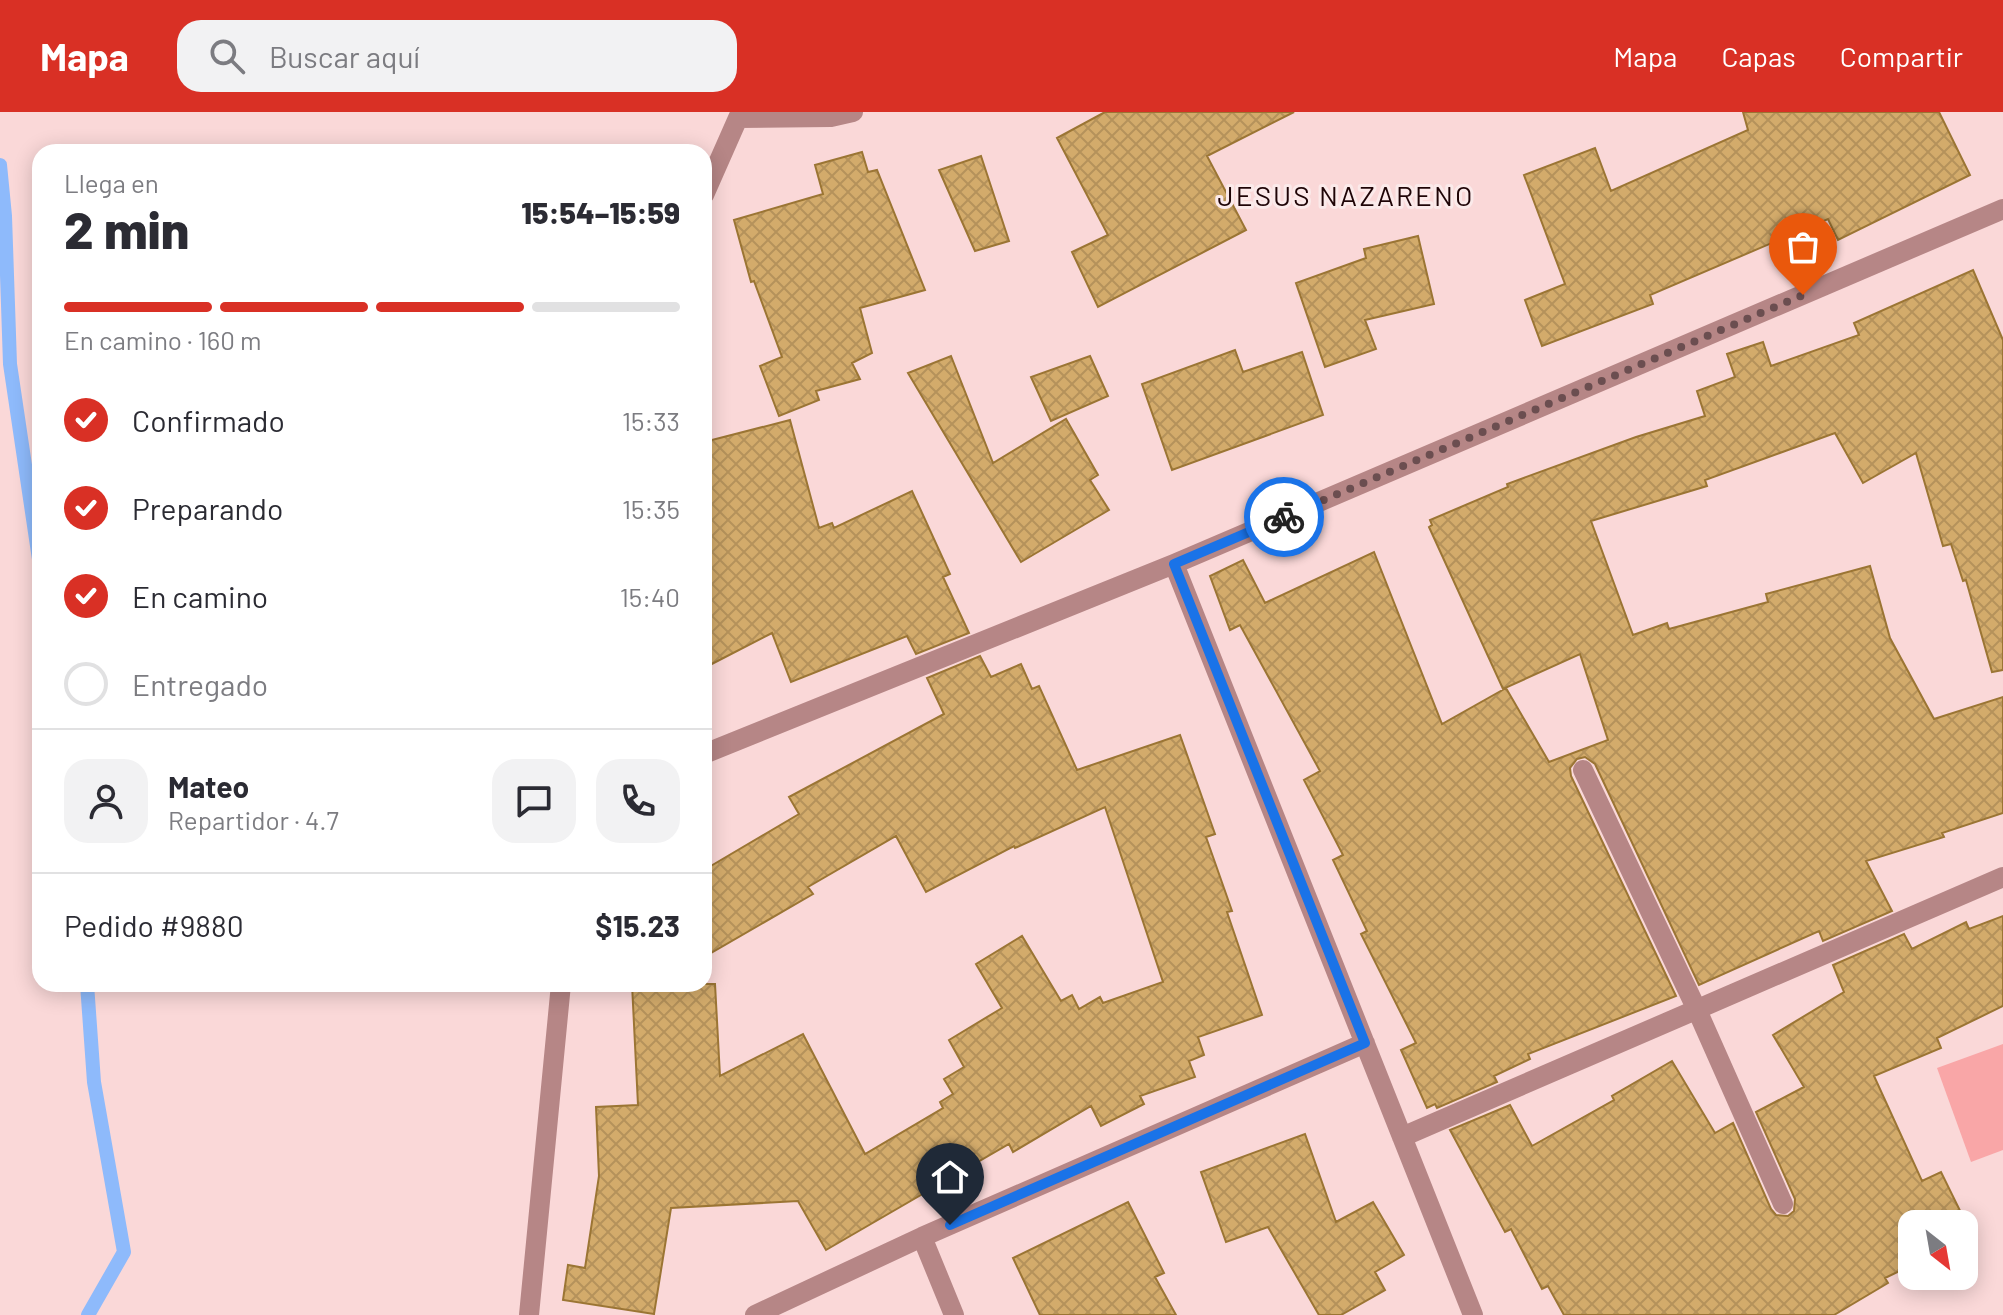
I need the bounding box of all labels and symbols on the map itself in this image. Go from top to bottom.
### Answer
district label: JESUS NAZARENO [1218,178,1474,212]
pin [1769,213,1837,295]
courier [1244,477,1324,557]
pin [916,1143,984,1225]
north arrow [1898,1210,1978,1290]

